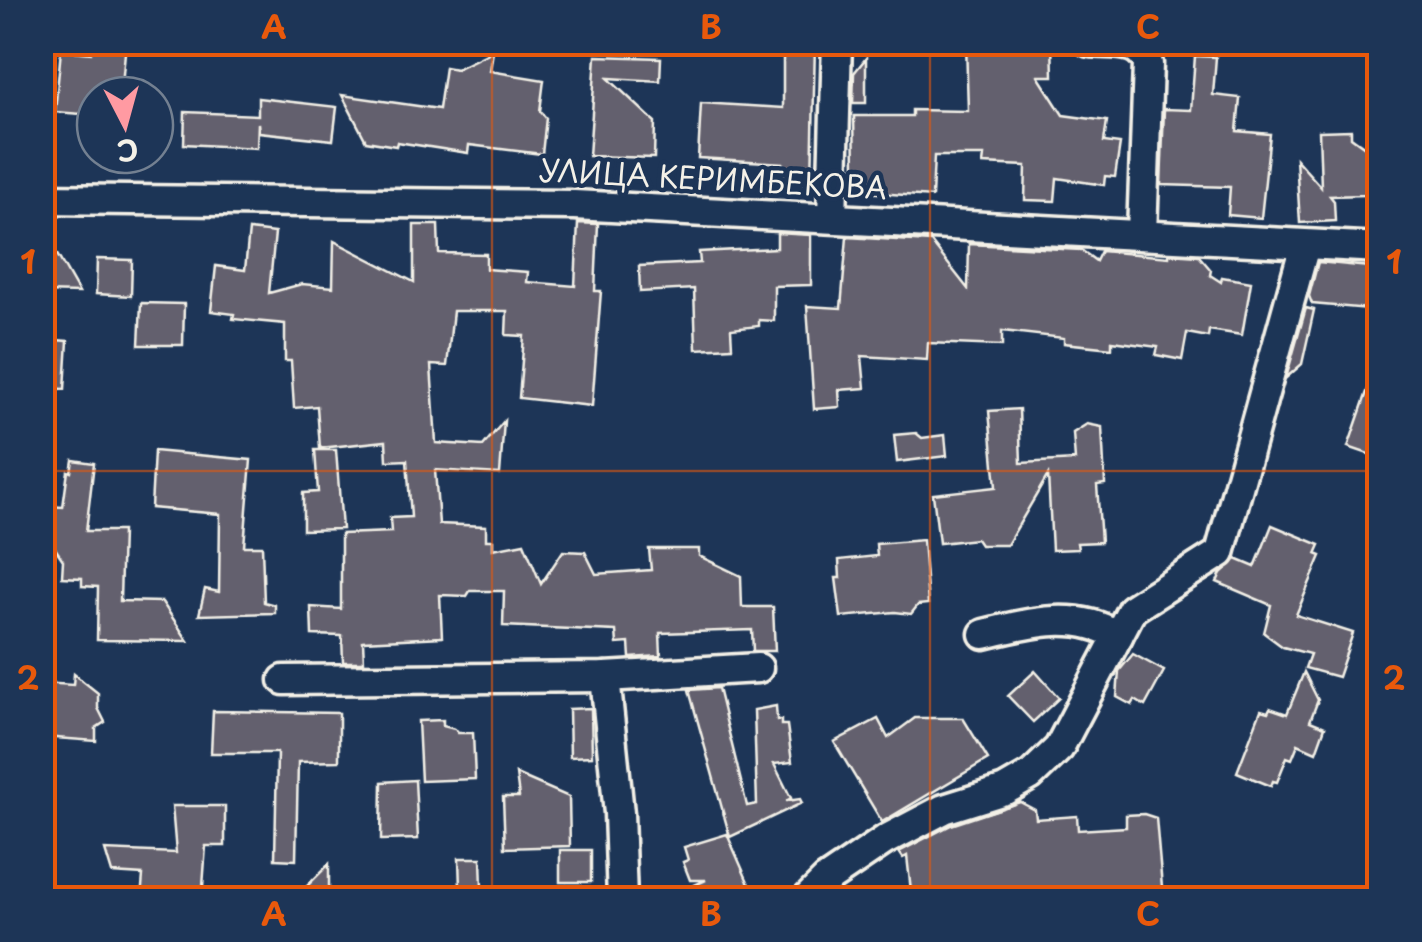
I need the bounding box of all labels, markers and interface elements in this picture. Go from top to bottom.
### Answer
text: A [261,2,287,50]
text: B [700,2,722,50]
text: C [1136,2,1160,50]
north arrow [75,75,175,175]
text: С [115,129,140,174]
street label: УЛИЦА КЕРИМБЕКОВА [538,146,888,209]
text: 1 [20,237,36,285]
text: 1 [1386,237,1402,285]
text: 2 [17,653,39,701]
text: 2 [1383,653,1405,701]
text: A [261,889,287,937]
text: B [700,889,722,937]
text: C [1136,889,1160,937]

